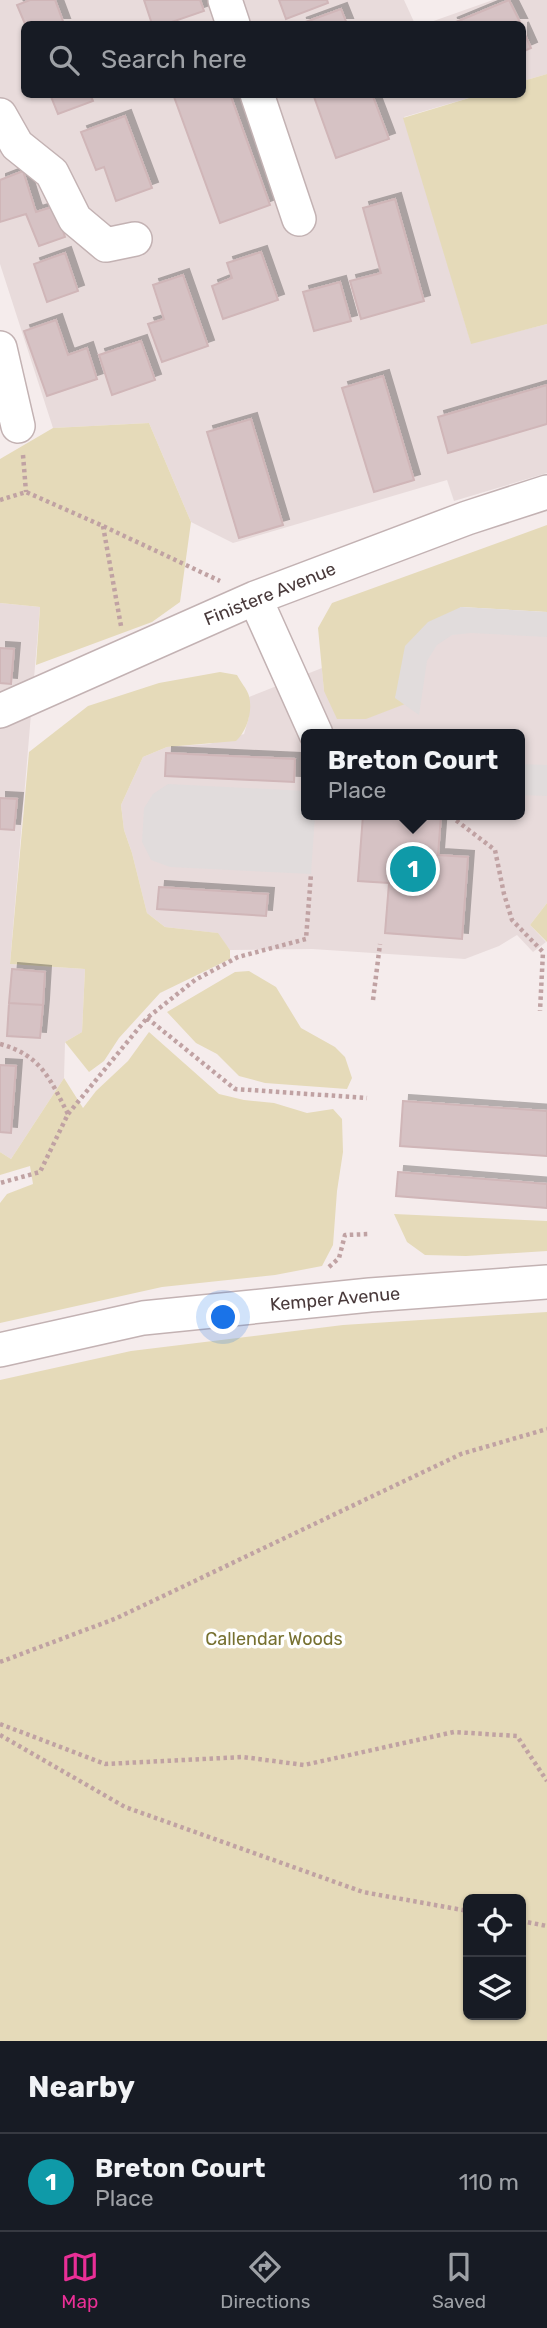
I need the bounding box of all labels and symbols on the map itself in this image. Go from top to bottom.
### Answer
street label: Finistere Avenue [201,558,339,630]
pin: 1 [390,843,436,895]
street label: Kemper Avenue [269,1282,401,1316]
your location [206,1300,240,1334]
park label: Callendar Woods [205,1628,343,1650]

